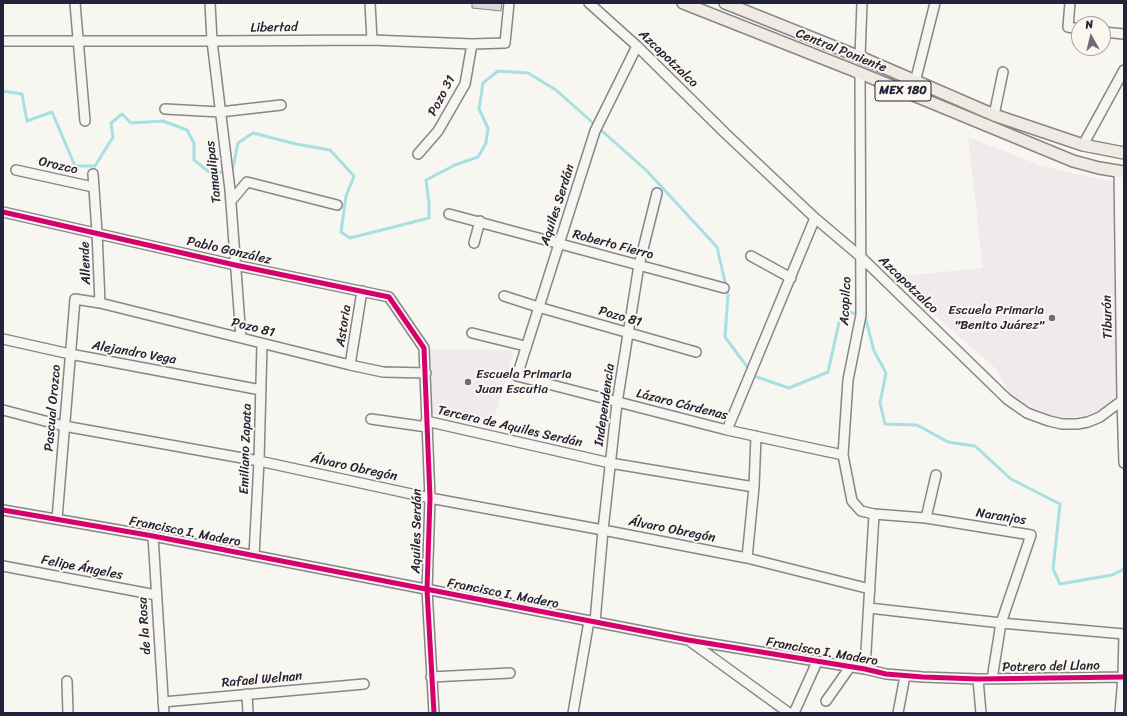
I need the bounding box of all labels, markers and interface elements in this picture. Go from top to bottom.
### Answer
text: N [1084,15,1094,35]
north arrow [1071,16,1111,56]
street label: Libertad [250,20,298,36]
street label: Central Poniente [793,26,889,76]
street label: Azcapotzalco [635,27,701,91]
street label: Pozo 31 [425,73,459,119]
road number: MEX 180 [875,81,931,101]
street label: Tamaulipas [203,140,225,204]
street label: Orozco [37,154,79,178]
street label: Aquiles Serdán [537,162,579,248]
street label: Roberto Fierro [571,227,655,263]
street label: Pablo González [185,234,273,268]
street label: Allende [77,241,95,285]
street label: Azcapotzalco [875,253,941,317]
street label: Acopilco [837,276,855,326]
street label: Tiburón [1100,295,1116,339]
street label: Pozo 81 [597,303,643,331]
place label: Escuela Primaria "Benito Juárez" [948,303,1044,334]
street label: Astoria [333,304,355,348]
marker: Escuela Primaria "Benito Juárez" [1047,313,1057,323]
street label: Pozo 81 [230,315,276,341]
street label: Alejandro Vega [91,338,177,368]
street label: Independencia [591,363,619,447]
street label: Pascual Orozco [41,364,65,452]
place label: Escuela Primaria Juan Escutia [476,367,572,398]
marker: Escuela Primaria Juan Escutia [463,377,473,387]
street label: Lázaro Cárdenas [635,386,729,424]
street label: Emiliano Zapata [237,403,255,495]
street label: Tercera de Aquiles Serdán [436,403,584,451]
street label: Álvaro Obregón [309,451,399,485]
street label: Aquiles Serdán [408,489,426,573]
street label: Naranjos [975,505,1027,529]
street label: Francisco I. Madero [128,514,242,550]
street label: Álvaro Obregón [627,514,717,546]
street label: Felipe Ángeles [40,552,124,584]
street label: Francisco I. Madero [446,576,560,612]
street label: de la Rosa [135,597,155,655]
street label: Francisco I. Madero [765,634,879,670]
street label: Potrero del Llano [1002,658,1100,676]
street label: Rafael Welnan [221,669,303,691]

